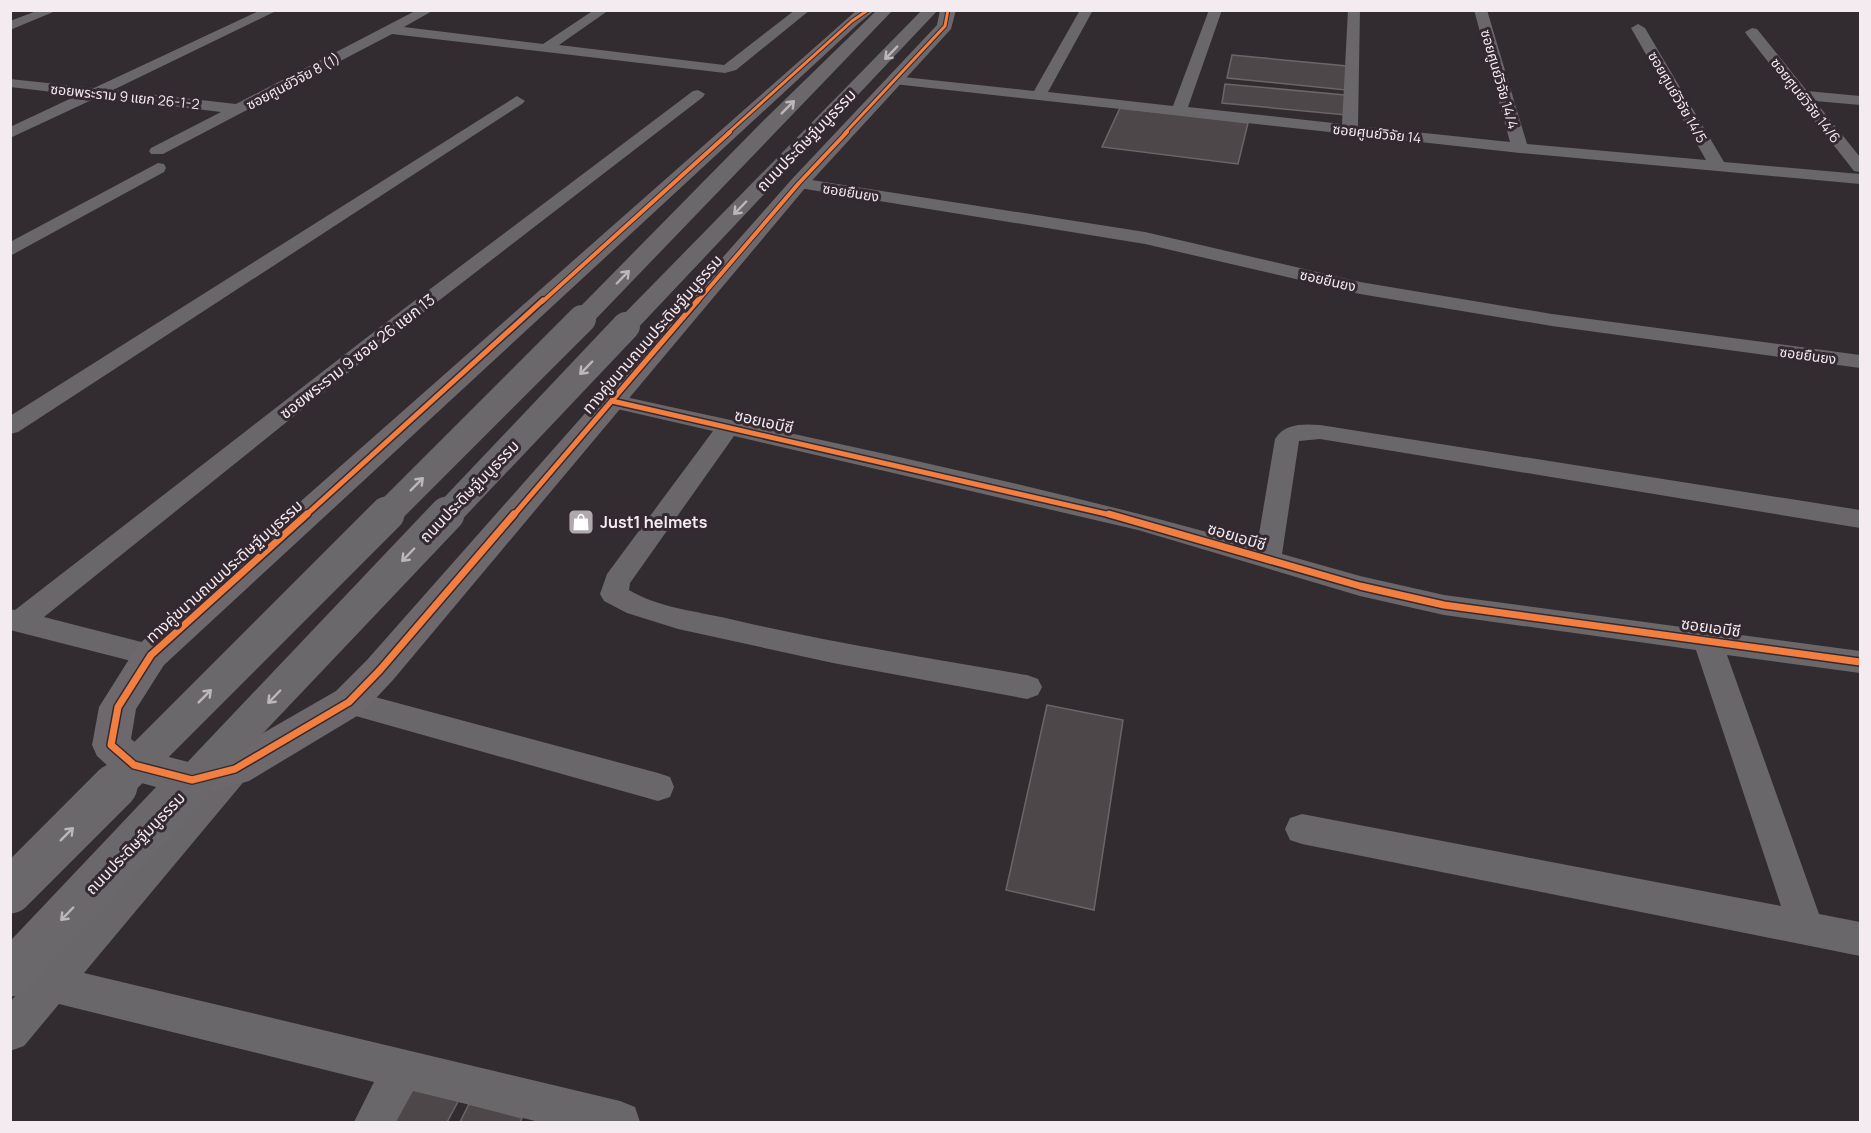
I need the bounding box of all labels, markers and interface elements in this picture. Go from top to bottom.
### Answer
street label: ซอยศูนย์วิจัย 14/4 [1477,27,1523,131]
one-way arrow [884,46,898,61]
street label: ซอยศูนย์วิจัย 8 (1) [243,48,343,114]
street label: ซอยศูนย์วิจัย 14/5 [1644,48,1712,146]
street label: ซอยศูนย์วิจัย 14/6 [1767,54,1845,146]
street label: ซอยพระราม 9 แยก 26-1-2 [50,79,200,113]
street label: ถนนประดิษฐ์มนูธรรม [751,84,861,196]
one-way arrow [781,99,796,114]
street label: ซอยศูนย์วิจัย 14 [1332,119,1422,147]
street label: ซอยยืนยง [821,178,881,206]
one-way arrow [733,200,747,215]
street label: ทางคู่ขนานถนนประดิษฐ์มนูธรรม [577,250,727,418]
street label: ซอยยืนยง [1298,264,1358,296]
one-way arrow [616,269,630,284]
street label: ซอยพระราม 9 ซอย 26 แยก 13 [275,288,439,424]
street label: ซอยยืนยง [1779,342,1837,368]
one-way arrow [579,361,593,376]
street label: ซอยเอบีซี [732,404,796,438]
street label: ถนนประดิษฐ์มนูธรรม [414,435,524,547]
one-way arrow [409,477,424,492]
street label: ทางคู่ขนานถนนประดิษฐ์มนูธรรม [141,494,307,648]
shop icon: Just1 helmets [566,507,596,537]
place label: Just1 helmets [600,511,708,533]
street label: ซอยเอบีซี [1205,517,1269,555]
one-way arrow [401,548,415,563]
street label: ซอยเอบีซี [1680,612,1742,642]
one-way arrow [197,689,212,704]
one-way arrow [267,689,281,704]
street label: ถนนประดิษฐ์มนูธรรม [80,787,190,899]
one-way arrow [59,827,74,842]
one-way arrow [60,907,74,922]

